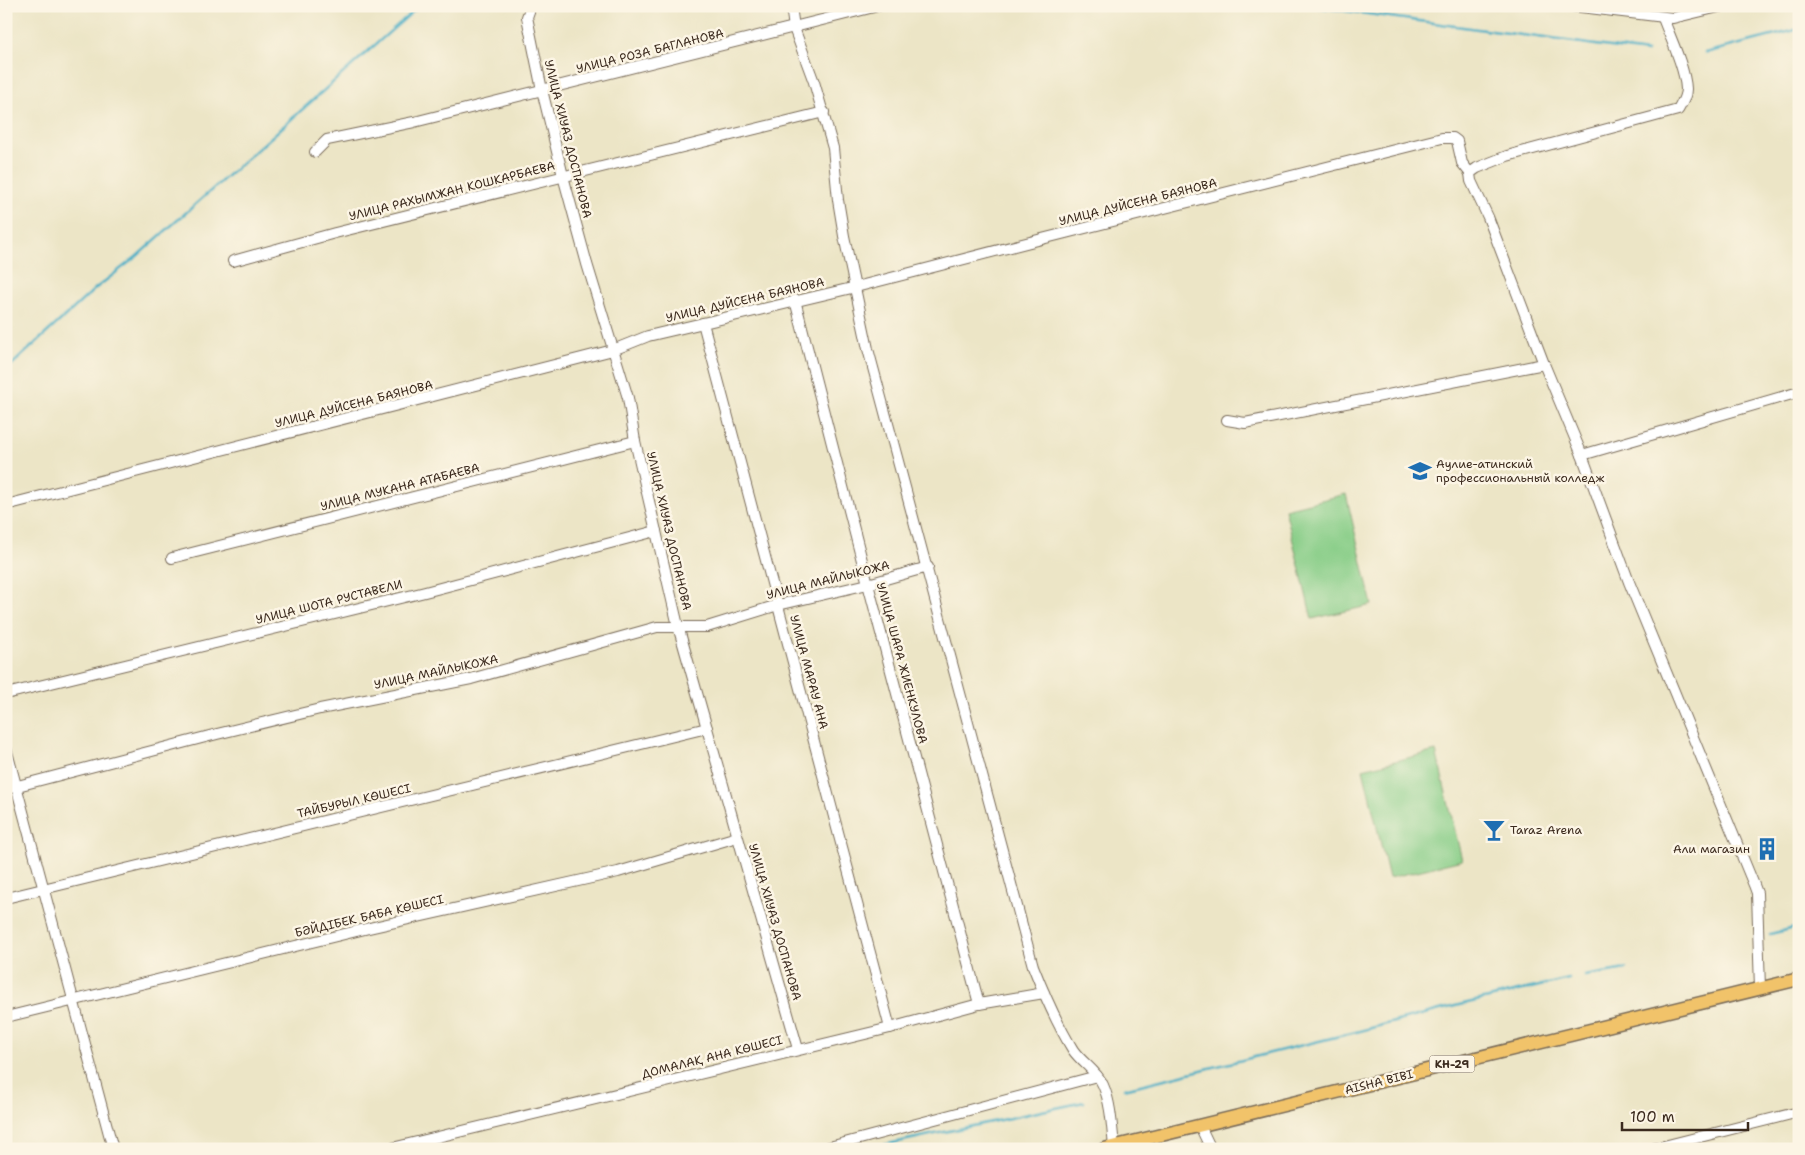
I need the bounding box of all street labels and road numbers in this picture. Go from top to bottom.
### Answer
street label: УЛИЦА РОЗА БАГЛАНОВА [575,25,726,77]
street label: УЛИЦА ХИУАЗ ДОСПАНОВА [541,58,595,220]
street label: УЛИЦА РАХЫМЖАН КОШКАРБАЕВА [347,158,557,224]
street label: УЛИЦА ДУЙСЕНА БАЯНОВА [1057,175,1219,229]
street label: УЛИЦА ДУЙСЕНА БАЯНОВА [664,274,826,326]
street label: УЛИЦА ДУЙСЕНА БАЯНОВА [273,377,435,431]
street label: УЛИЦА ХИУАЗ ДОСПАНОВА [643,450,695,612]
street label: УЛИЦА МУКАНА АТАБАЕВА [319,459,482,515]
street label: УЛИЦА МАЙЛЫКОЖА [765,557,892,603]
street label: УЛИЦА ШОТА РУСТАВЕЛИ [254,576,404,628]
street label: УЛИЦА ШАРА ЖИЕНКУЛОВА [873,581,931,746]
street label: УЛИЦА МАРАУ АНА [786,613,832,731]
street label: УЛИЦА МАЙЛЫКОЖА [373,651,500,693]
street label: ТАЙБУРЫЛ КӨШЕСІ [296,780,413,822]
street label: УЛИЦА ХИУАЗ ДОСПАНОВА [745,842,805,1003]
street label: БӘЙДІБЕК БАБА КӨШЕСІ [293,891,445,941]
street label: ДОМАЛАҚ АНА КӨШЕСІ [640,1032,785,1082]
road number: КН-29 [1430,1056,1474,1072]
street label: AISHA BIBI [1343,1066,1415,1098]

